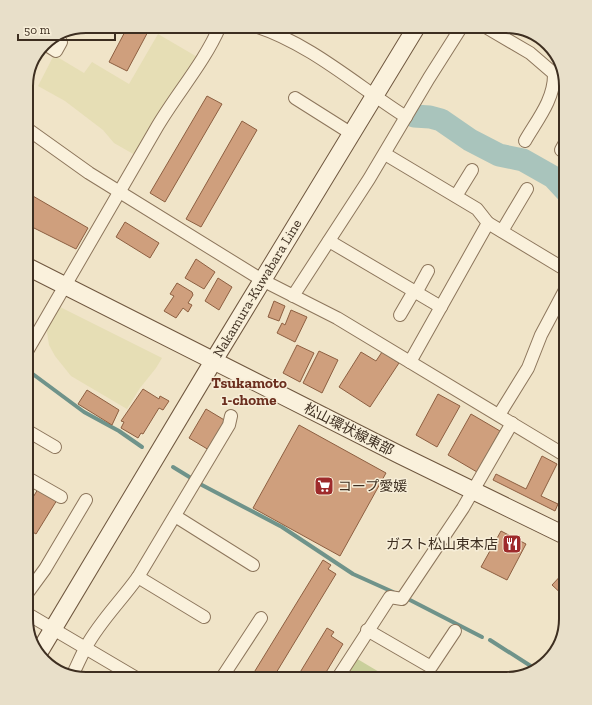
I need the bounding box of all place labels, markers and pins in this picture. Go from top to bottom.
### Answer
supermarket icon: コープ愛媛 [313,475,335,497]
place label: コープ愛媛 [338,478,407,495]
restaurant icon: ガスト松山束本店 [501,533,523,555]
place label: ガスト松山束本店 [386,536,498,553]

